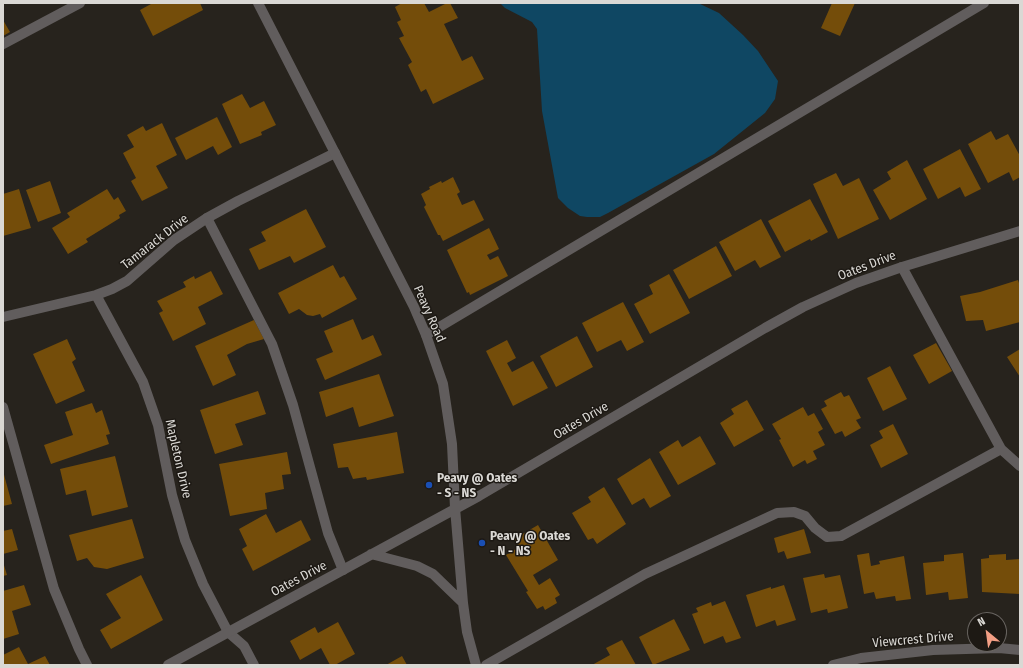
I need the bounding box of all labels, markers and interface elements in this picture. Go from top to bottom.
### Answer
street label: Tamarack Drive [118,211,192,273]
street label: Oates Drive [836,248,898,284]
street label: Peavy Road [410,283,448,345]
street label: Oates Drive [551,399,611,443]
street label: Mapleton Drive [161,418,195,500]
place label: Peavy @ Oates - S - NS [437,470,517,501]
marker: Peavy @ Oates - S - NS [424,480,434,490]
place label: Peavy @ Oates - N - NS [490,528,570,559]
marker: Peavy @ Oates - N - NS [477,538,487,548]
street label: Oates Drive [268,558,330,600]
north arrow [967,612,1007,652]
text: N [975,615,987,629]
street label: Viewcrest Drive [872,629,954,651]

